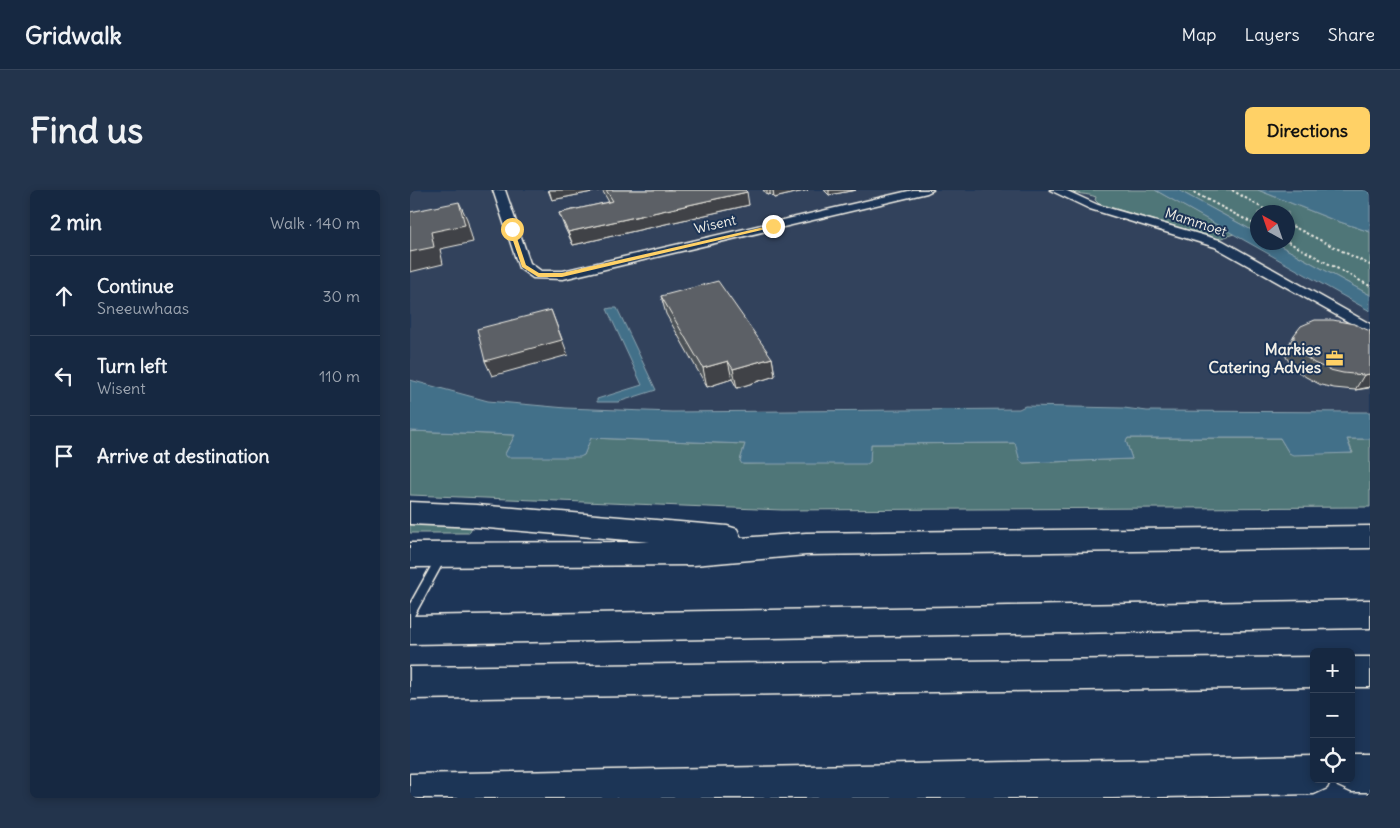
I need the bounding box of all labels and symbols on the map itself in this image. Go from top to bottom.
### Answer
street label: Mammoet [1163,204,1229,241]
north arrow [1250,205,1295,250]
street label: Wisent [692,210,738,238]
route end [762,215,785,238]
route start [501,218,524,241]
place label: Markies Catering Advies [1209,339,1321,378]
office icon: Markies Catering Advies [1325,348,1345,368]

